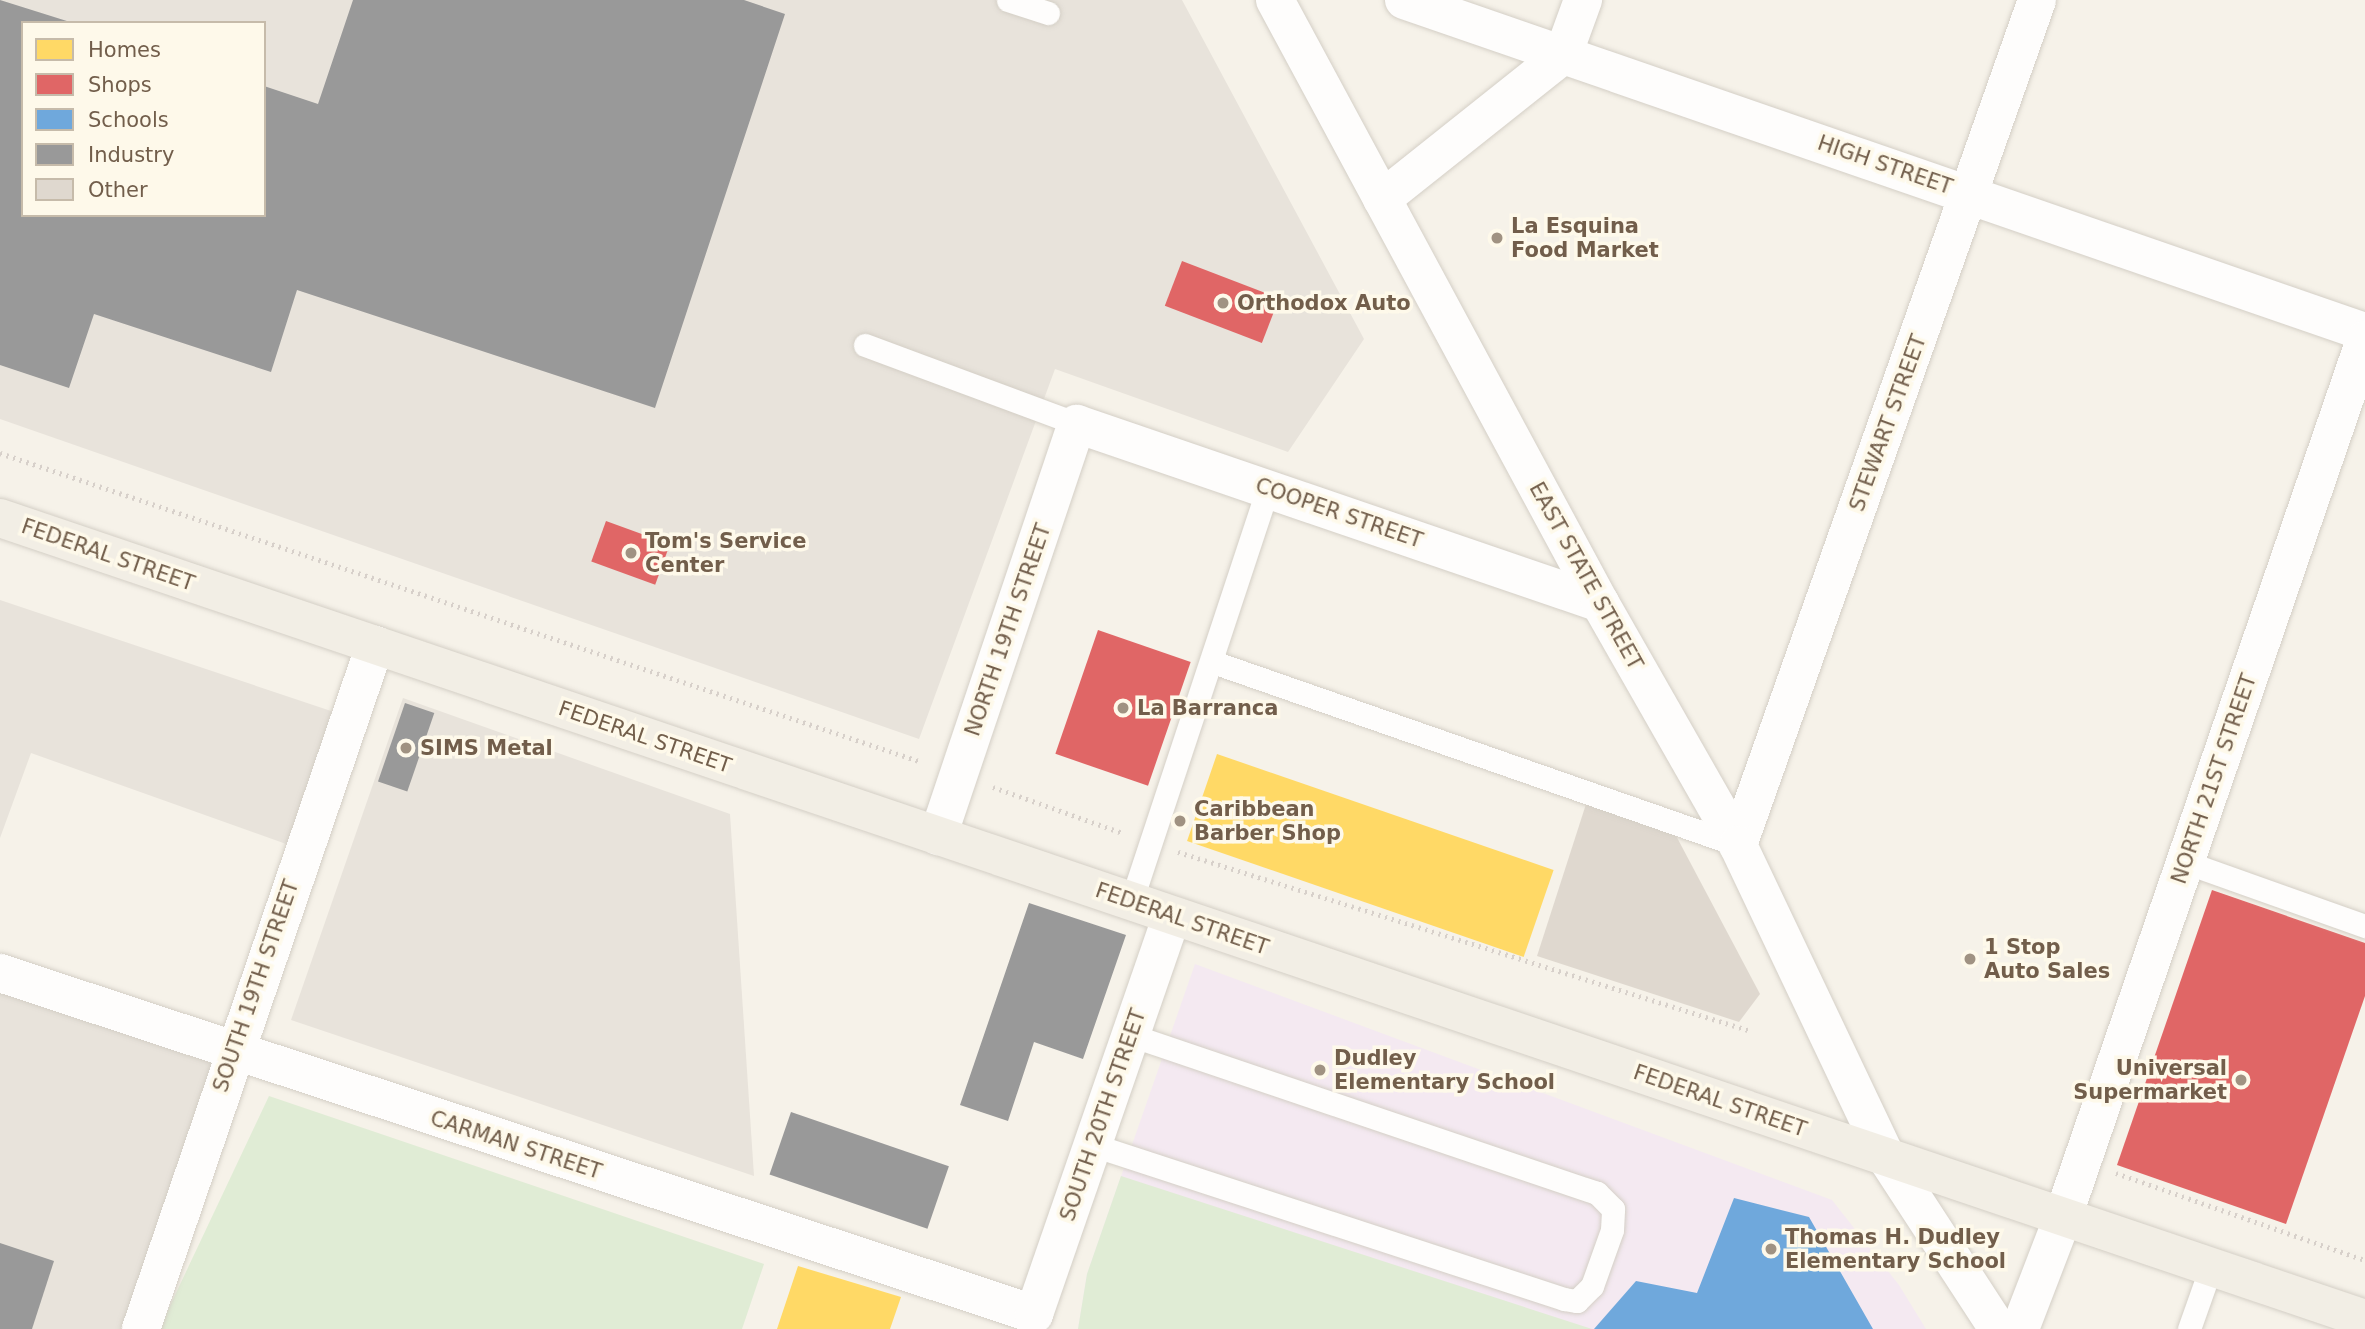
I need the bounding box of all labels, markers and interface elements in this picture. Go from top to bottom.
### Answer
legend [21,21,266,217]
text: Homes [88,38,161,62]
text: Shops [88,73,152,97]
text: Schools [88,108,169,132]
street label: HIGH STREET [1814,130,1956,200]
text: Industry [88,143,174,167]
text: Other [88,178,148,202]
place label: La Esquina Food Market [1511,213,1659,263]
marker: La Esquina Food Market [1489,230,1505,246]
place label: Orthodox Auto [1237,290,1411,316]
marker: Orthodox Auto [1215,295,1231,311]
street label: STEWART STREET [1844,331,1932,515]
street label: COOPER STREET [1252,473,1426,553]
street label: EAST STATE STREET [1524,478,1648,674]
street label: FEDERAL STREET [18,514,198,596]
street label: NORTH 19TH STREET [960,521,1056,739]
place label: Tom's Service Center [645,528,806,578]
marker: Tom's Service Center [623,545,639,561]
street label: NORTH 21ST STREET [2166,671,2262,887]
place label: La Barranca [1137,695,1278,721]
street label: FEDERAL STREET [555,696,735,778]
marker: La Barranca [1115,700,1131,716]
place label: SIMS Metal [420,735,553,761]
marker: SIMS Metal [398,740,414,756]
place label: Caribbean Barber Shop [1194,796,1341,846]
marker: Caribbean Barber Shop [1172,813,1188,829]
street label: SOUTH 19TH STREET [208,877,304,1095]
street label: FEDERAL STREET [1092,878,1272,960]
place label: 1 Stop Auto Sales [1984,934,2110,984]
marker: 1 Stop Auto Sales [1962,951,1978,967]
street label: SOUTH 20TH STREET [1055,1006,1151,1224]
place label: Dudley Elementary School [1334,1045,1555,1095]
place label: Universal Supermarket [2073,1055,2227,1105]
street label: FEDERAL STREET [1630,1060,1810,1142]
marker: Dudley Elementary School [1312,1062,1328,1078]
marker: Universal Supermarket [2233,1072,2249,1088]
street label: CARMAN STREET [427,1105,605,1185]
place label: Thomas H. Dudley Elementary School [1785,1224,2006,1274]
marker: Thomas H. Dudley Elementary School [1763,1241,1779,1257]

